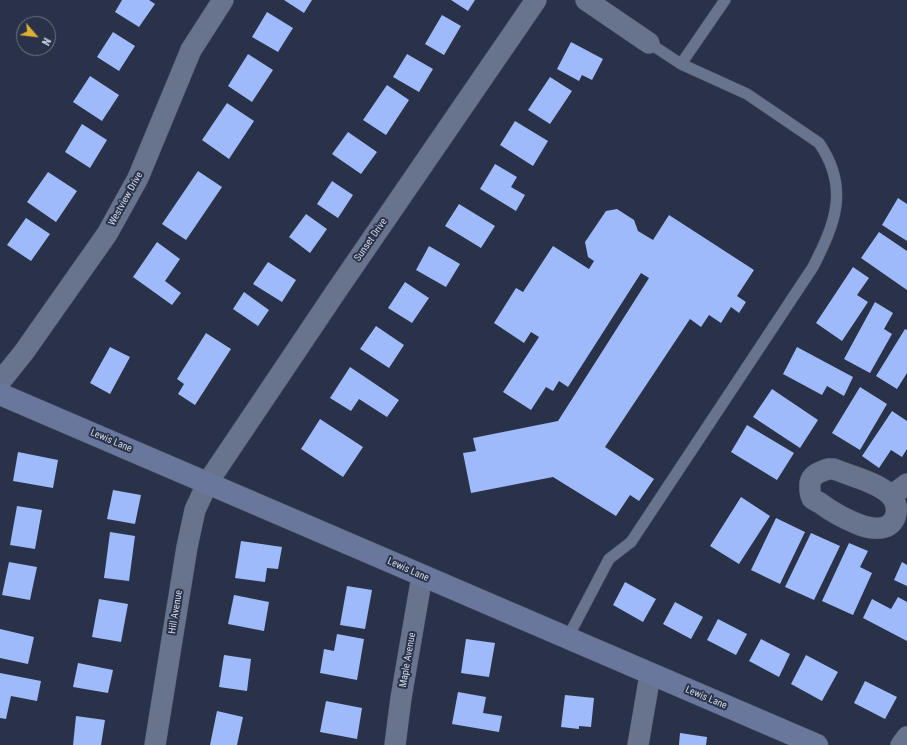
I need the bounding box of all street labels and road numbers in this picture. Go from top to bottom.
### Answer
street label: Westview Drive [106,170,146,228]
street label: Sunset Drive [352,216,390,264]
street label: Lewis Lane [88,427,134,455]
street label: Lewis Lane [385,556,431,584]
street label: Hill Avenue [167,589,185,635]
street label: Maple Avenue [397,632,419,688]
street label: Lewis Lane [683,684,729,712]

